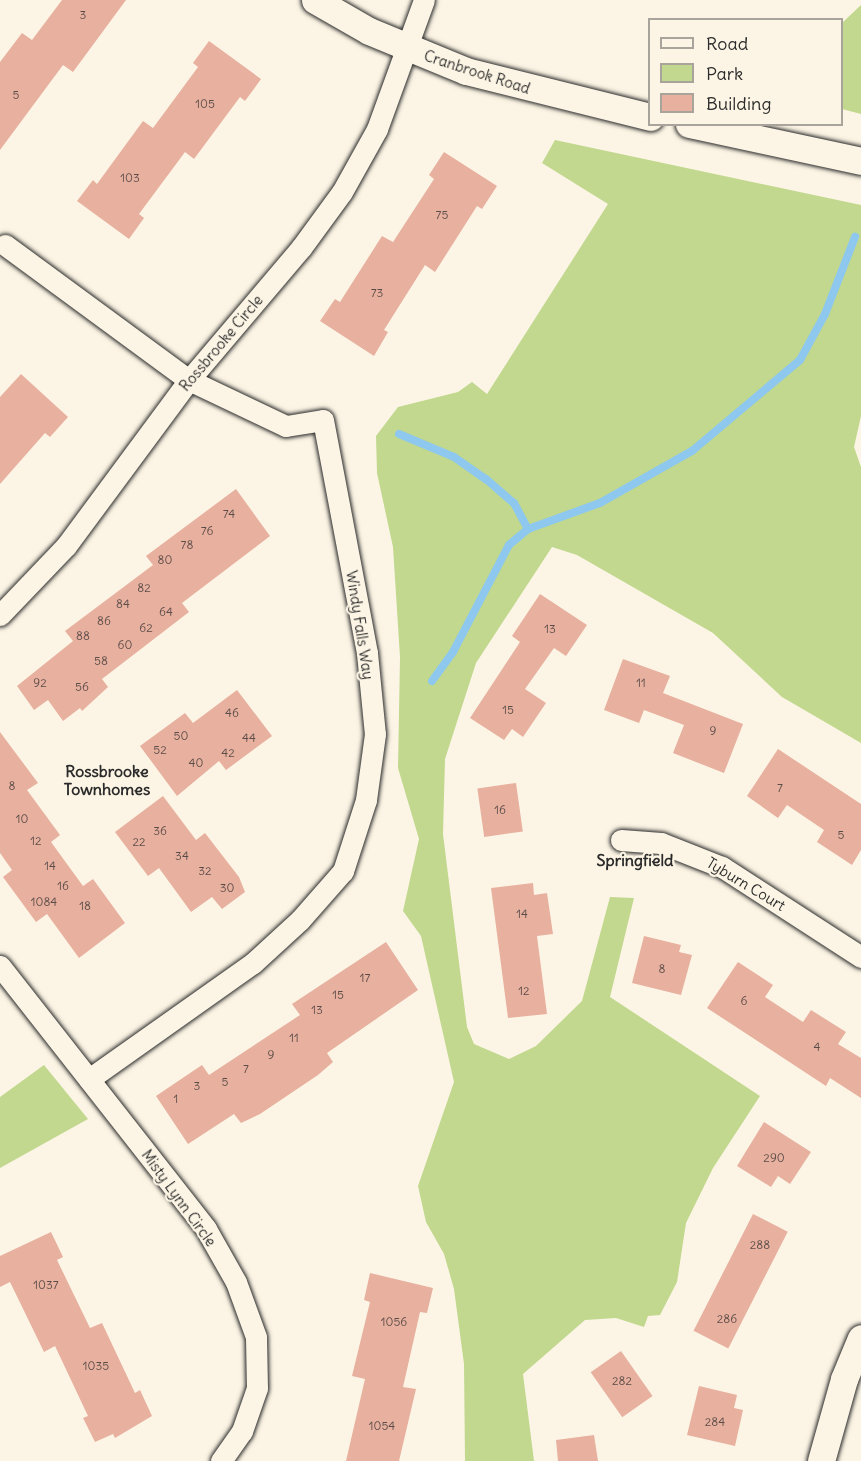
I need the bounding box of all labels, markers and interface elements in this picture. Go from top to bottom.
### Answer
house number: 3 [80,8,86,22]
legend [648,18,843,126]
text: Road [706,32,748,55]
street label: Cranbrook Road [422,46,532,98]
text: Park [706,62,743,85]
house number: 5 [13,88,19,102]
text: Building [706,92,771,115]
house number: 105 [195,97,215,111]
house number: 103 [120,171,140,185]
house number: 75 [436,208,448,222]
house number: 73 [371,286,383,300]
street label: Rossbrooke Circle [176,291,266,395]
house number: 74 [223,507,235,521]
house number: 76 [201,524,213,538]
house number: 78 [181,538,193,552]
house number: 80 [158,553,172,567]
street label: Windy Falls Way [342,569,378,681]
house number: 82 [137,581,151,595]
house number: 84 [116,597,130,611]
house number: 64 [159,605,173,619]
house number: 86 [97,614,111,628]
house number: 62 [139,621,153,635]
house number: 13 [544,622,556,636]
house number: 88 [76,629,90,643]
house number: 60 [118,638,132,652]
house number: 58 [94,654,108,668]
house number: 92 [33,676,47,690]
house number: 11 [636,676,646,690]
house number: 56 [75,680,89,694]
house number: 15 [502,703,514,717]
house number: 46 [225,706,239,720]
house number: 9 [710,724,716,738]
house number: 50 [174,729,188,743]
house number: 44 [242,731,256,745]
house number: 52 [153,743,167,757]
house number: 42 [221,746,235,760]
house number: 40 [189,756,203,770]
district label: Rossbrooke Townhomes [64,761,150,799]
house number: 8 [9,779,15,793]
house number: 7 [777,781,783,795]
house number: 16 [494,803,506,817]
house number: 10 [16,812,28,826]
house number: 36 [153,824,167,838]
house number: 5 [838,828,844,842]
house number: 12 [30,834,42,848]
house number: 22 [132,835,146,849]
house number: 34 [175,849,189,863]
district label: Springfield [597,850,673,870]
street label: Tyburn Court [703,853,789,915]
house number: 14 [44,859,56,873]
house number: 32 [198,864,212,878]
house number: 16 [57,879,69,893]
house number: 30 [220,881,234,895]
house number: 1084 [31,895,57,909]
house number: 18 [79,899,91,913]
house number: 14 [516,907,528,921]
house number: 8 [659,962,665,976]
house number: 17 [360,971,370,985]
house number: 12 [518,984,530,998]
house number: 15 [332,988,344,1002]
house number: 6 [741,994,747,1008]
house number: 13 [311,1003,323,1017]
house number: 11 [289,1031,299,1045]
house number: 4 [814,1040,820,1054]
house number: 9 [268,1048,274,1062]
house number: 7 [243,1062,249,1076]
house number: 5 [222,1075,228,1089]
house number: 3 [194,1079,200,1093]
house number: 1 [174,1092,178,1106]
street label: Misty Lynn Circle [138,1146,220,1250]
house number: 290 [763,1151,785,1165]
house number: 288 [750,1238,770,1252]
house number: 1037 [33,1278,59,1292]
house number: 286 [717,1312,737,1326]
house number: 1056 [381,1315,407,1329]
house number: 1035 [83,1359,109,1373]
house number: 282 [612,1374,632,1388]
house number: 284 [705,1415,725,1429]
house number: 1054 [369,1419,395,1433]

